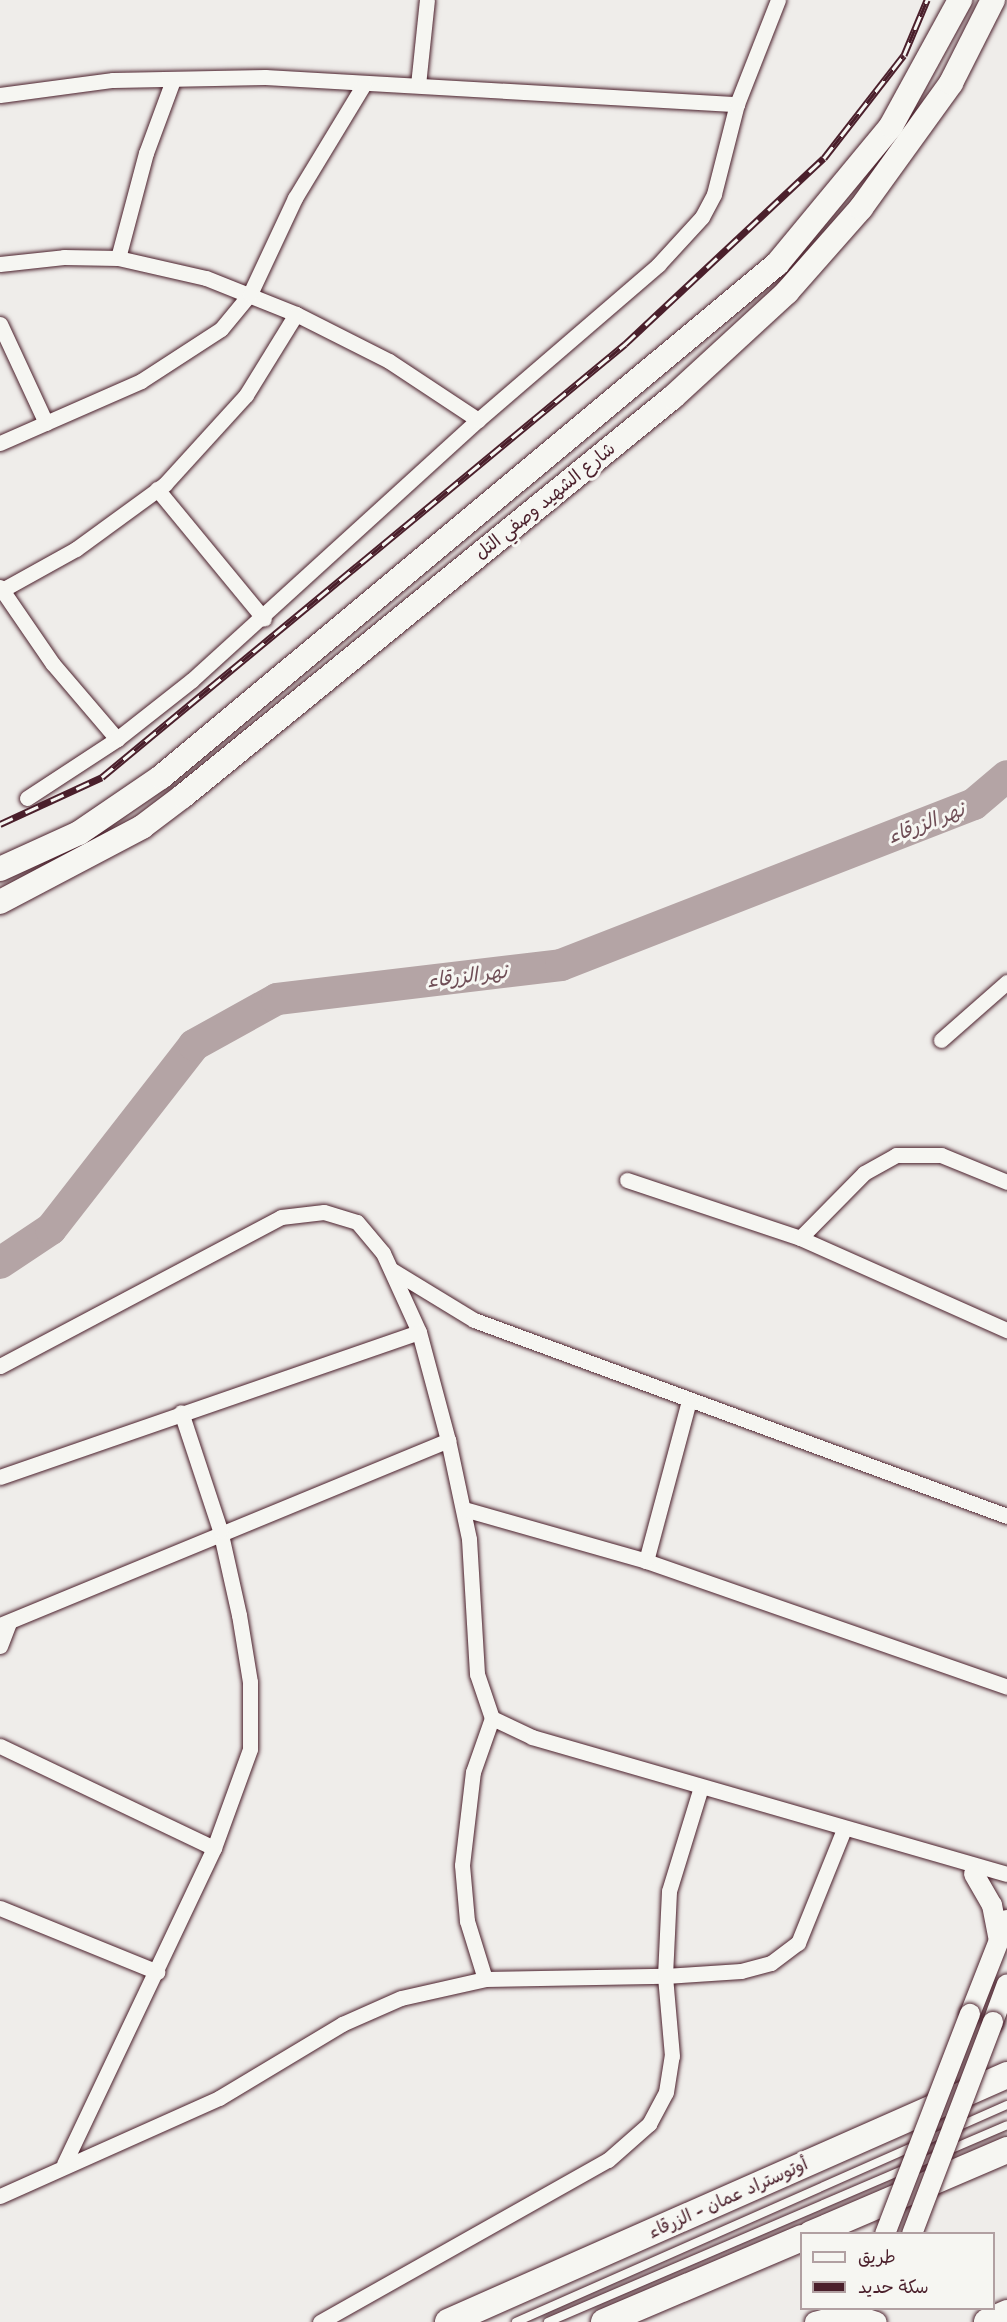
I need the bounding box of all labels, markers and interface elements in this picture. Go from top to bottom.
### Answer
street label: شارع الشهيد وصفي التل [470,438,620,564]
water label: نهر الزرقاء [884,797,968,849]
water label: نهر الزرقاء [425,959,509,993]
street label: أوتوستراد عمان - الزرقاء [645,2153,811,2243]
legend [800,2232,995,2310]
text: طريق [858,2241,896,2273]
text: سكة حديد [858,2271,929,2303]

